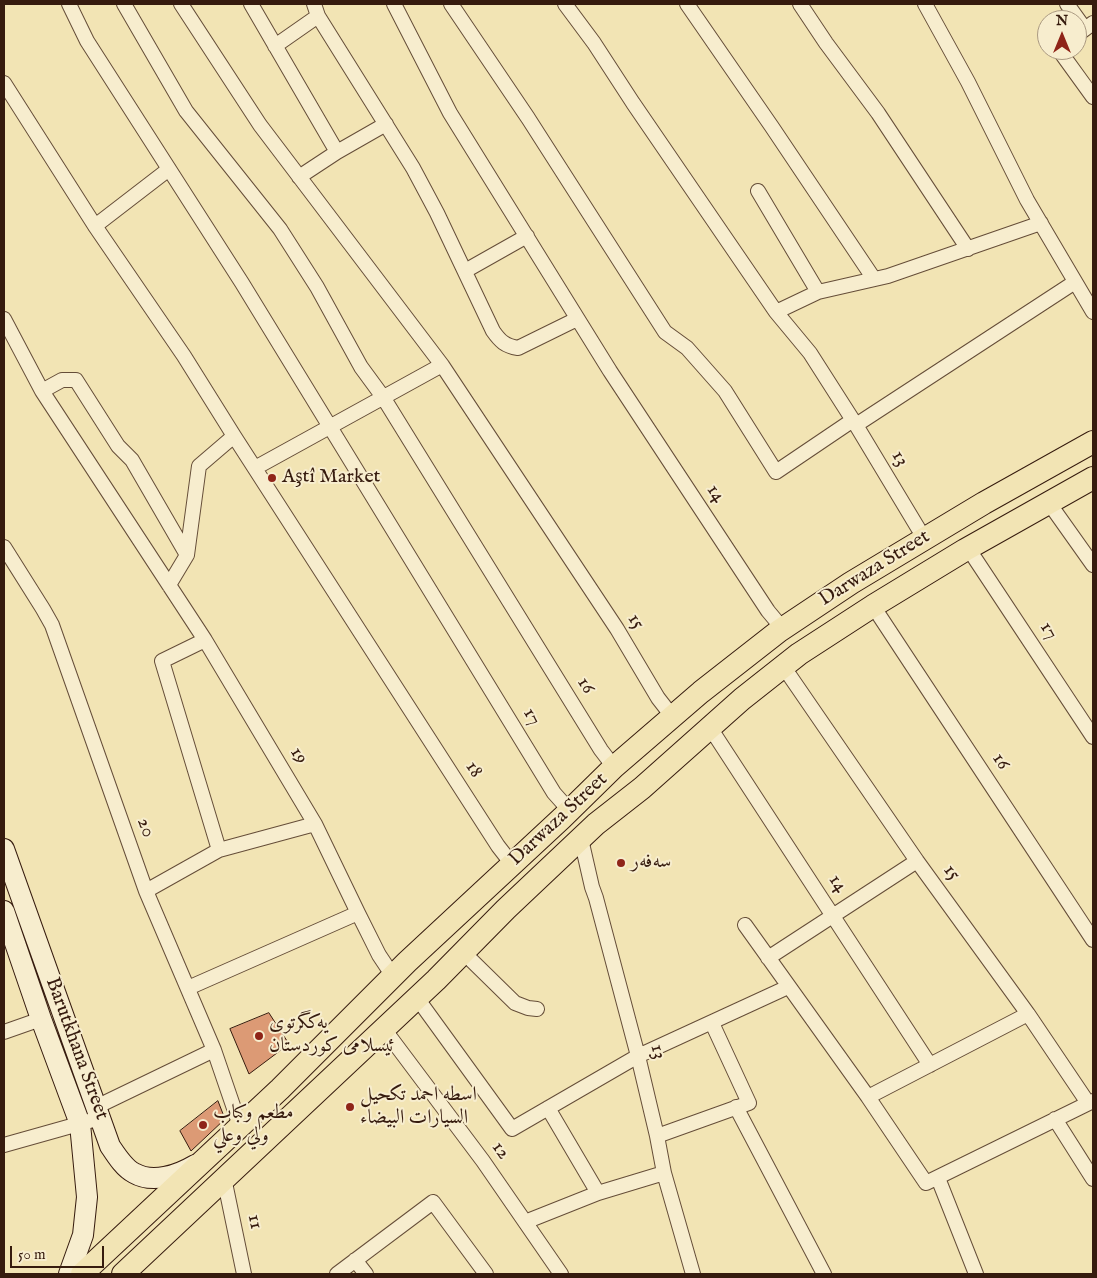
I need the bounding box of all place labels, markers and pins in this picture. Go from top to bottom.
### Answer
place label: Aştî Market [282,466,380,490]
marker: Aştî Market [266,472,278,484]
place label: سەفەر [631,851,671,875]
marker: سەفەر [615,857,627,869]
place label: یەکگرتوی ئیسلامی کوردستان [269,1012,395,1059]
marker: یەکگرتوی ئیسلامی کوردستان [253,1030,265,1042]
place label: اسطه احمد تكحيل السيارات البيضاء [360,1084,477,1131]
marker: اسطه احمد تكحيل السيارات البيضاء [344,1101,356,1113]
place label: مطعم وكباب ولي وعلي [213,1102,293,1149]
marker: مطعم وكباب ولي وعلي [197,1119,209,1131]

